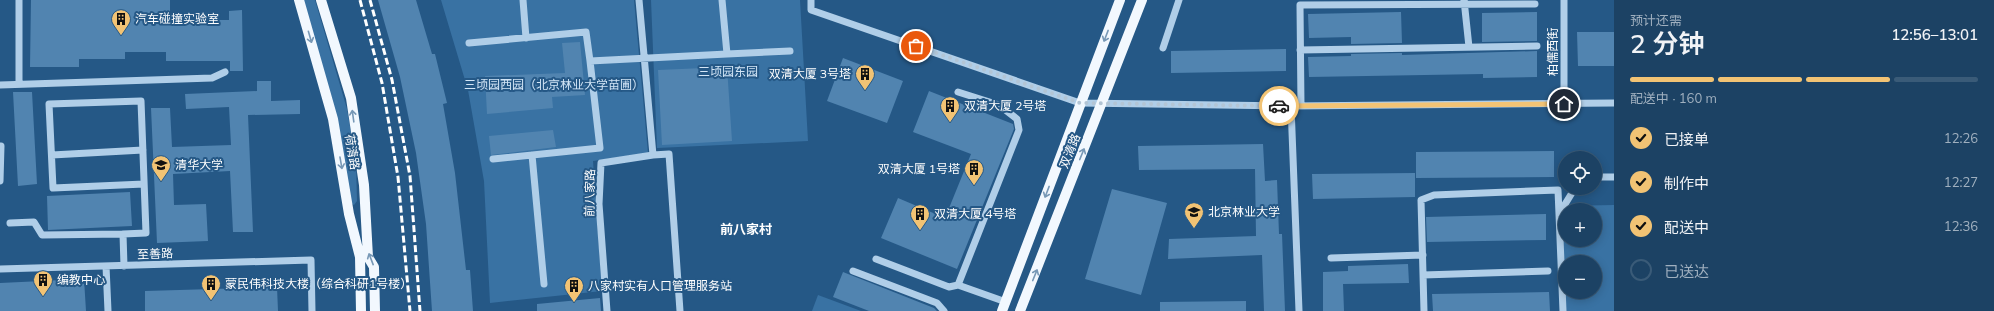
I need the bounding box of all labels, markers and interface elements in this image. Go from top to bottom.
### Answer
building icon: 汽车碰撞实验室 [110,8,132,36]
place label: 汽车碰撞实验室 [135,11,219,26]
text: 预计还需 [1630,12,1682,28]
text: 12:56–13:01 [1891,25,1978,44]
text: 2 分钟 [1630,27,1705,60]
street label: 柏儒西街 [1545,28,1560,76]
pin [899,29,933,63]
one-way arrow [1102,30,1110,42]
one-way arrow [307,31,314,44]
icon: bag [905,35,927,57]
building icon: 双清大厦 3号塔 [854,63,876,91]
park label: 三顷园东园 [698,64,758,79]
place label: 双清大厦 3号塔 [769,66,851,81]
park label: 三顷园西园（北京林业大学苗圃） [464,77,644,92]
courier [1259,86,1299,126]
pin [1547,87,1581,121]
text: 配送中 · 160 m [1630,90,1717,106]
icon: home [1553,93,1575,115]
building icon: 双清大厦 2号塔 [939,95,961,123]
icon: car [1268,95,1290,117]
place label: 双清大厦 2号塔 [964,98,1046,113]
one-way arrow [349,110,357,123]
icon: check [1630,127,1652,149]
text: 已接单 [1664,130,1709,149]
text: 12:26 [1944,130,1978,146]
street label: 双清路 [1056,131,1083,170]
street label: 荷清路 [342,133,363,171]
one-way arrow [1079,148,1087,160]
map controls [1558,151,1602,299]
button: locate [1558,151,1602,195]
school or university icon: 清华大学 [150,154,172,182]
place label: 清华大学 [175,157,223,172]
one-way arrow [337,157,345,170]
building icon: 双清大厦 1号塔 [963,158,985,186]
place label: 双清大厦 1号塔 [878,161,960,176]
street label: 前八家路 [582,169,597,217]
icon: check [1630,171,1652,193]
text: 制作中 [1664,174,1709,193]
text: 12:27 [1944,174,1978,190]
one-way arrow [1042,185,1050,197]
school or university icon: 北京林业大学 [1183,201,1205,229]
building icon: 双清大厦 4号塔 [909,203,931,231]
button: + [1558,203,1602,247]
place label: 北京林业大学 [1208,204,1280,219]
place label: 双清大厦 4号塔 [934,206,1016,221]
icon: check [1630,215,1652,237]
text: 配送中 [1664,218,1709,237]
text: 12:36 [1944,218,1978,234]
district label: 前八家村 [720,221,772,237]
street label: 至善路 [137,245,173,262]
one-way arrow [366,253,374,265]
button: − [1558,255,1602,299]
text: 已送达 [1664,262,1709,281]
building icon: 编教中心 [32,269,54,297]
one-way arrow [1031,269,1039,281]
place label: 编教中心 [57,272,105,287]
building icon: 蒙民伟科技大楼（综合科研1号楼） [200,273,222,301]
building icon: 八家村实有人口管理服务站 [563,275,585,303]
place label: 蒙民伟科技大楼（综合科研1号楼） [225,276,412,291]
place label: 八家村实有人口管理服务站 [588,278,732,293]

